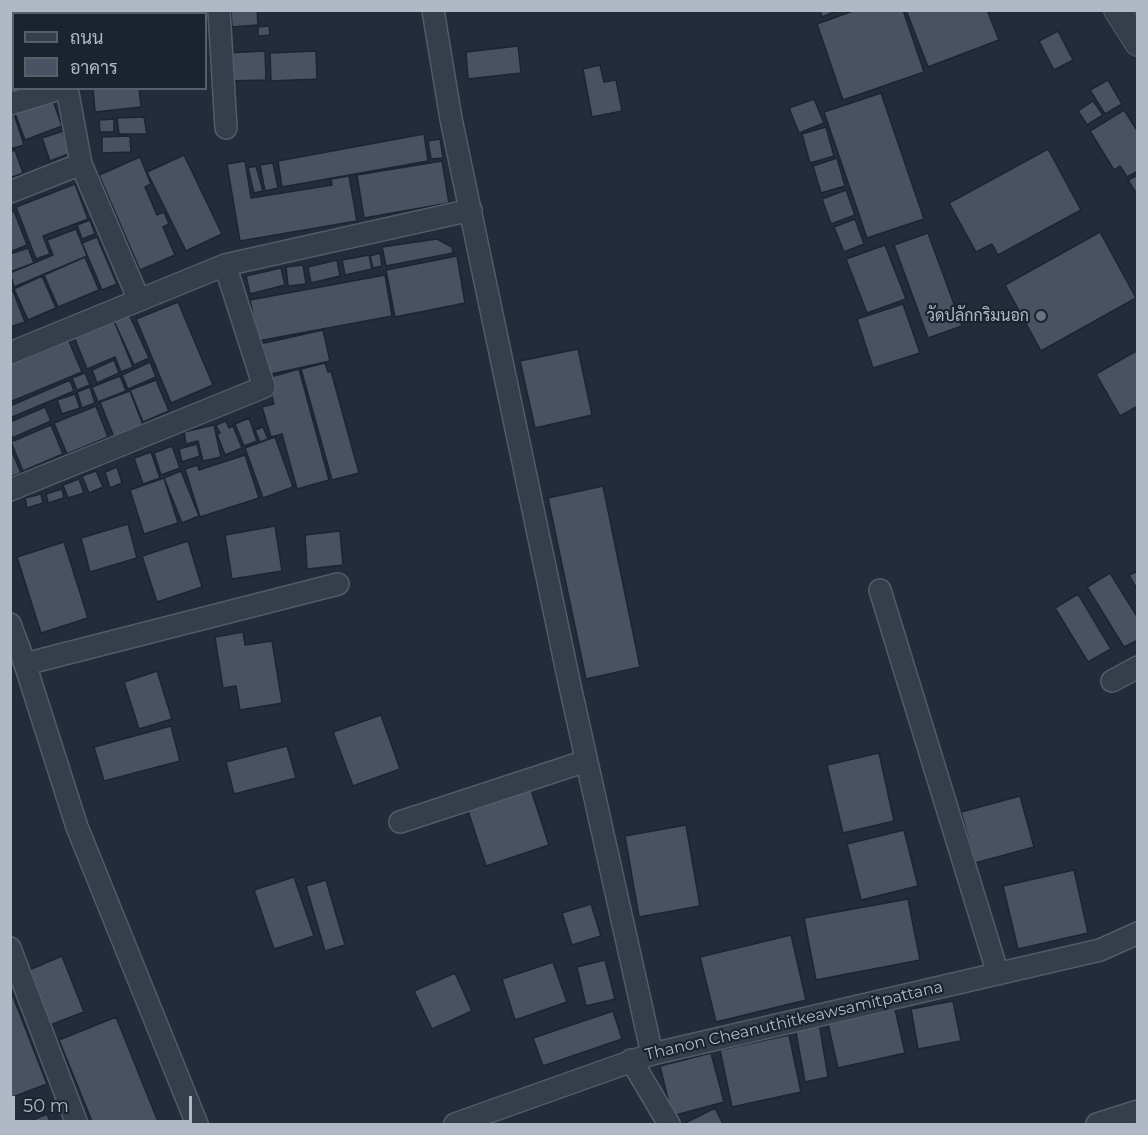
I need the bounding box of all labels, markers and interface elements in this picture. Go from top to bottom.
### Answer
legend [12,12,207,90]
text: ถนน [70,27,103,49]
text: อาคาร [70,57,118,79]
place label: วัดปลักกริมนอก [927,306,1029,326]
marker: วัดปลักกริมนอก [1034,309,1048,323]
street label: Thanon Cheanuthitkeawsamitpattana [643,977,945,1065]
scale bar [15,1084,195,1122]
text: 50 m [23,1095,69,1117]

